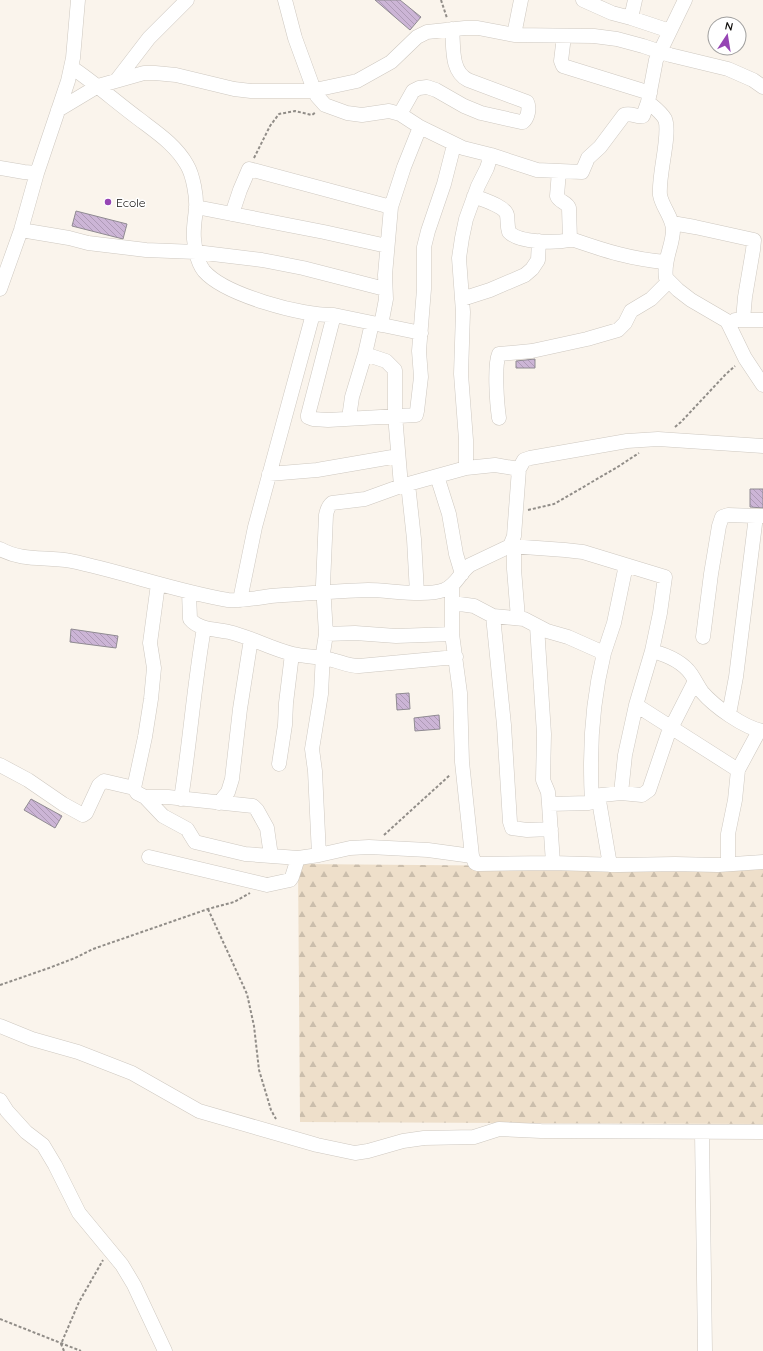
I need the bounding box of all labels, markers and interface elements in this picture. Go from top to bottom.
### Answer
north arrow [707,16,747,56]
text: N [724,19,734,34]
place label: Ecole [116,195,146,210]
marker: Ecole [103,197,113,207]

